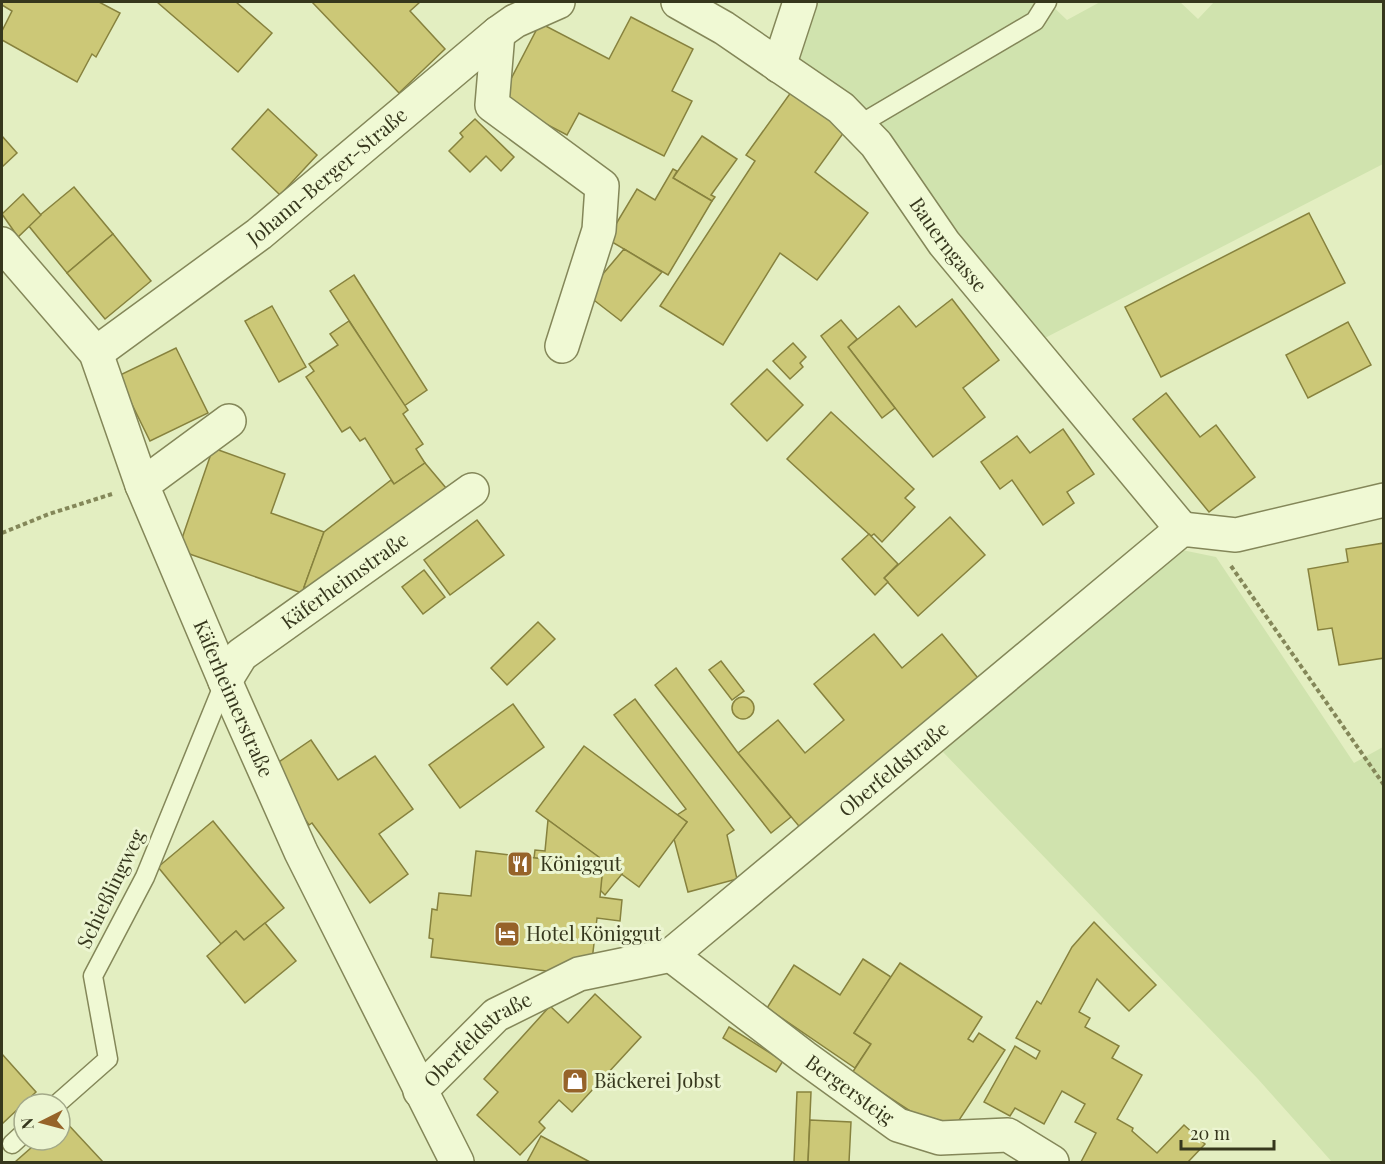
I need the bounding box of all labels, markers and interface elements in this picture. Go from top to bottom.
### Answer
street label: Johann-Berger-Straße [240,100,412,251]
street label: Bauerngasse [904,191,994,297]
street label: Käferheimstraße [275,525,413,634]
street label: Käferheimerstraße [189,615,281,781]
street label: Oberfeldstraße [832,714,953,822]
street label: Schießlingweg [69,824,150,952]
restaurant icon: Königgut [505,849,535,879]
place label: Königgut [540,849,623,876]
hotel icon: Hotel Königgut [492,919,522,949]
place label: Hotel Königgut [526,919,662,946]
street label: Oberfeldstraße [417,985,536,1092]
street label: Bergersteig [801,1048,901,1130]
shop icon: Bäckerei Jobst [560,1066,590,1096]
place label: Bäckerei Jobst [594,1066,721,1093]
north arrow [12,1092,72,1152]
scale bar [1181,1113,1274,1151]
text: N [15,1116,38,1130]
text: 20 m [1190,1121,1230,1145]

